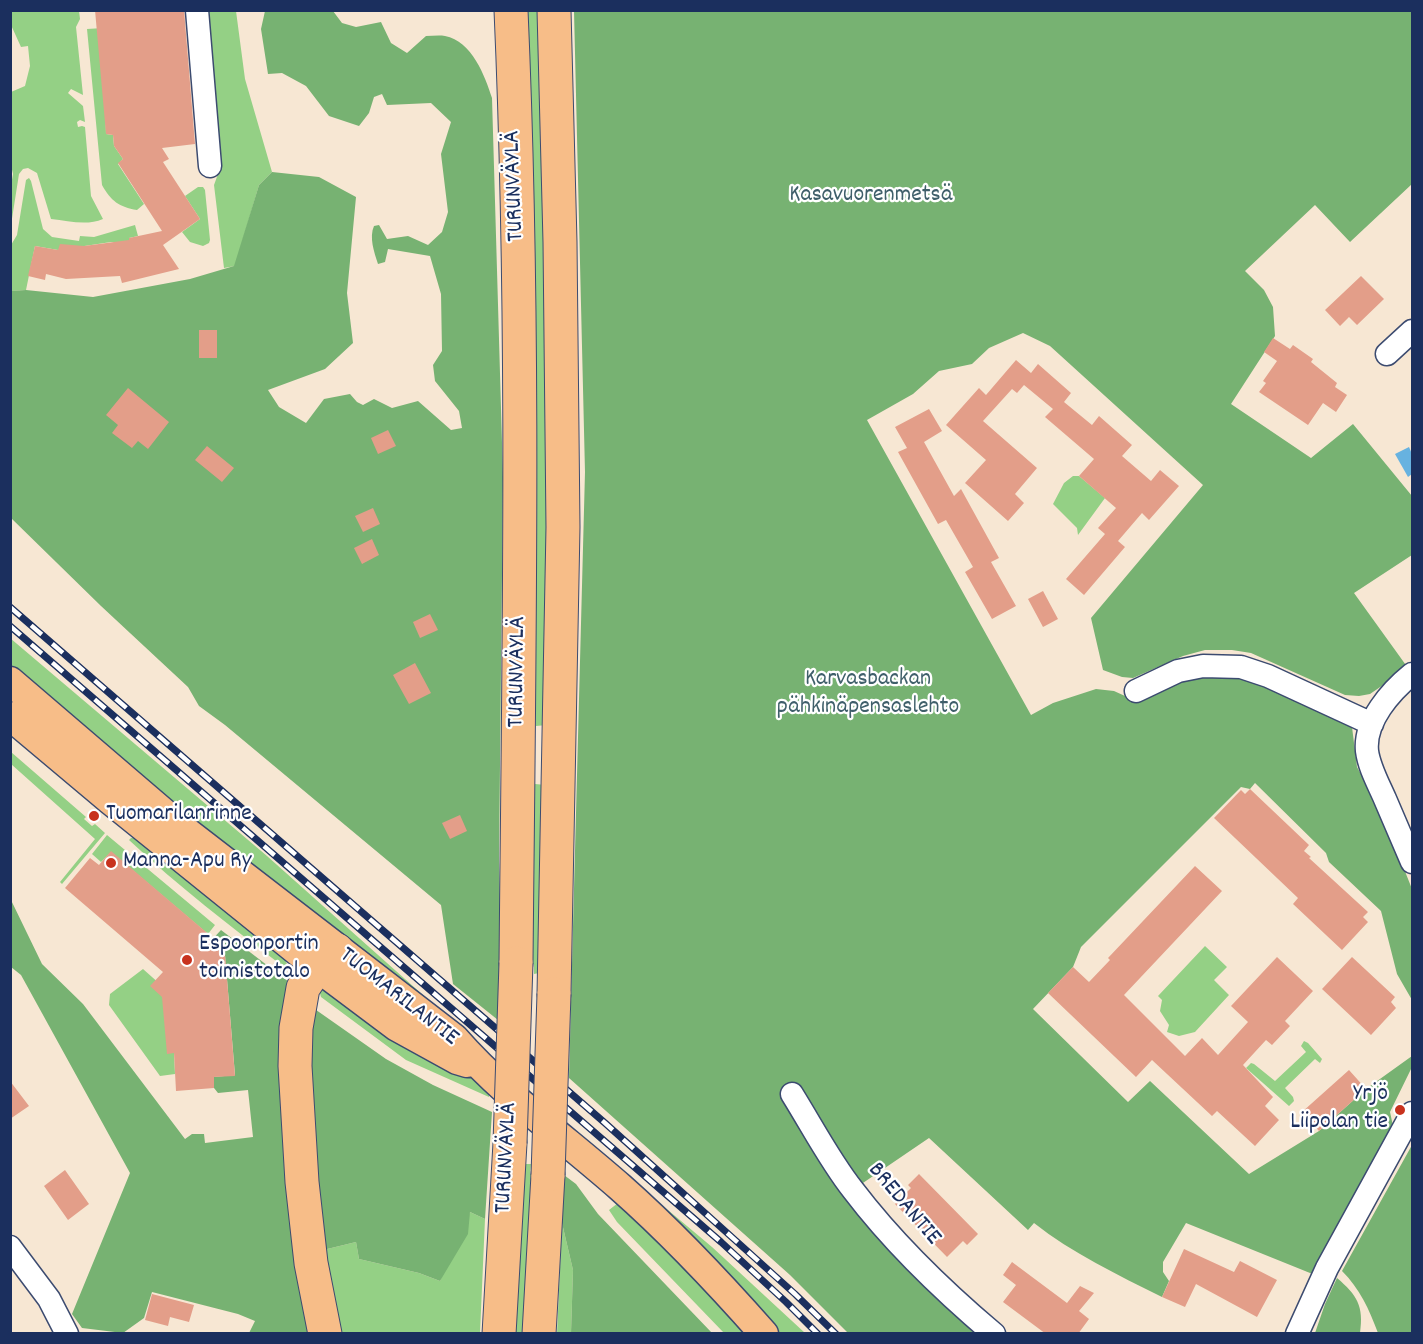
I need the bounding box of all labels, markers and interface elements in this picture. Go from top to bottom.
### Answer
street label: TURUNVÄYLÄ [500,130,532,242]
park label: Kasavuorenmetsä [789,183,953,211]
street label: TURUNVÄYLÄ [504,616,534,728]
park label: Karvasbackan pähkinäpensaslehto [777,667,959,723]
place label: Tuomarilanrinne [106,802,252,830]
marker: Tuomarilanrinne [87,809,101,823]
place label: Manna-Apu Ry [123,849,251,877]
marker: Manna-Apu Ry [104,856,118,870]
place label: Espoonportin toimistotalo [199,932,318,988]
street label: TUOMARILANTIE [332,942,464,1054]
marker: Espoonportin toimistotalo [180,953,194,967]
place label: Yrjö Liipolan tie [1290,1082,1388,1138]
street label: TURUNVÄYLÄ [491,1102,525,1214]
marker: Yrjö Liipolan tie [1393,1103,1407,1117]
street label: BREDANTIE [860,1158,946,1252]

